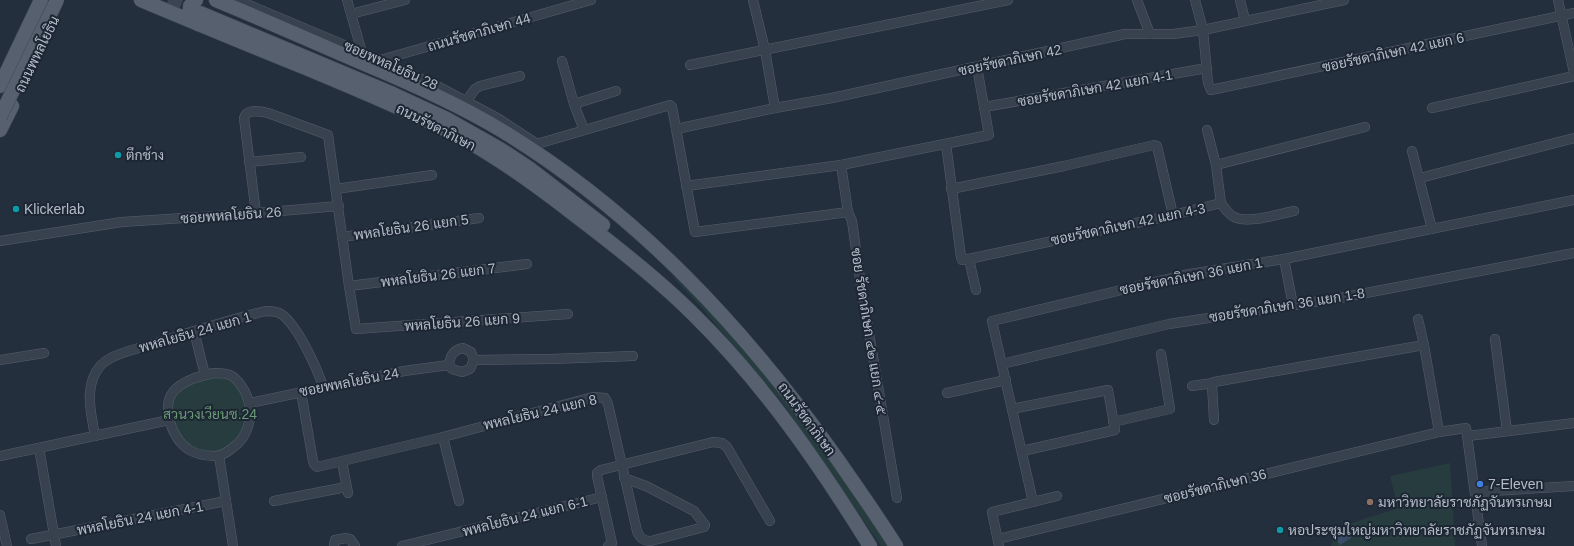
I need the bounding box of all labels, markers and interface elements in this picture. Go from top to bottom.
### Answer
street label: ถนนรัชดาภิเษก 44 [426,10,532,54]
street label: ถนนพหลโยธิน [12,13,62,95]
street label: ซอยรัชดาภิเษก 42 แยก 6 [1320,29,1466,75]
street label: ซอยพหลโยธิน 28 [341,37,441,93]
street label: ซอยรัชดาภิเษก 42 [957,41,1063,79]
street label: ซอยรัชดาภิเษก 42 แยก 4-1 [1016,66,1174,110]
street label: ถนนรัชดาภิเษก [394,100,478,154]
place label: ตึกช้าง [126,146,164,163]
marker: ตึกช้าง [113,150,123,160]
street label: ซอยรัชดาภิเษก 42 แยก 4-3 [1049,200,1207,248]
place label: Klickerlab [24,201,85,217]
street label: ซอยพหลโยธิน 26 [180,203,282,227]
marker: Klickerlab [11,204,21,214]
street label: พหลโยธิน 26 แยก 5 [352,211,470,243]
street label: ซอย รัชดาภิเษก ๔๒ แยก ๔-๕ [848,247,890,416]
street label: ซอยรัชดาภิเษก 36 แยก 1 [1118,254,1264,298]
street label: พหลโยธิน 26 แยก 7 [379,260,497,290]
street label: ซอยรัชดาภิเษก 36 แยก 1-8 [1208,285,1366,325]
street label: พหลโยธิน 24 แยก 1 [137,308,253,356]
street label: พหลโยธิน 26 แยก 9 [404,310,521,334]
street label: ซอยพหลโยธิน 24 [298,364,400,400]
street label: ถนนรัชดาภิเษก [775,379,839,459]
street label: พหลโยธิน 24 แยก 8 [482,391,599,433]
park label: สวนวงเวียนซ.24 [163,405,257,422]
street label: ซอยรัชดาภิเษก 36 [1162,465,1268,506]
place label: 7-Eleven [1488,476,1543,492]
marker: 7-Eleven [1475,479,1485,489]
street label: พหลโยธิน 24 แยก 6-1 [461,493,590,539]
place label: มหาวิทยาลัยราชภัฏจันทรเกษม [1378,494,1552,511]
marker: มหาวิทยาลัยราชภัฏจันทรเกษม [1365,497,1375,507]
street label: พหลโยธิน 24 แยก 4-1 [75,498,205,538]
place label: หอประชุมใหญ่มหาวิทยาลัยราชภัฏจันทรเกษม [1288,522,1545,540]
marker: หอประชุมใหญ่มหาวิทยาลัยราชภัฏจันทรเกษม [1275,525,1285,535]

